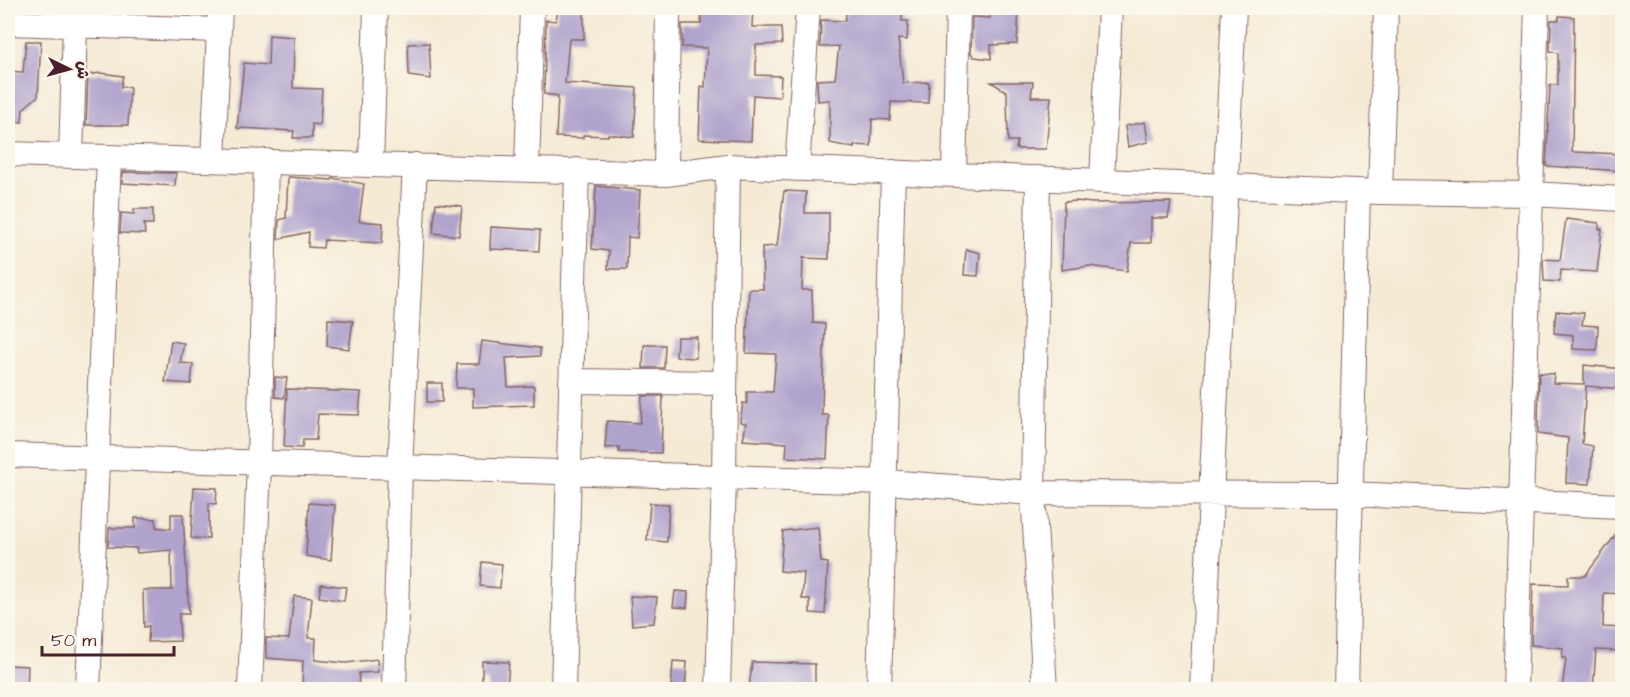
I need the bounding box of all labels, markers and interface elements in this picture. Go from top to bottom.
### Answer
north arrow [39,39,99,99]
text: ش [71,60,95,80]
scale bar [42,619,174,657]
text: 50 m [51,628,96,653]

